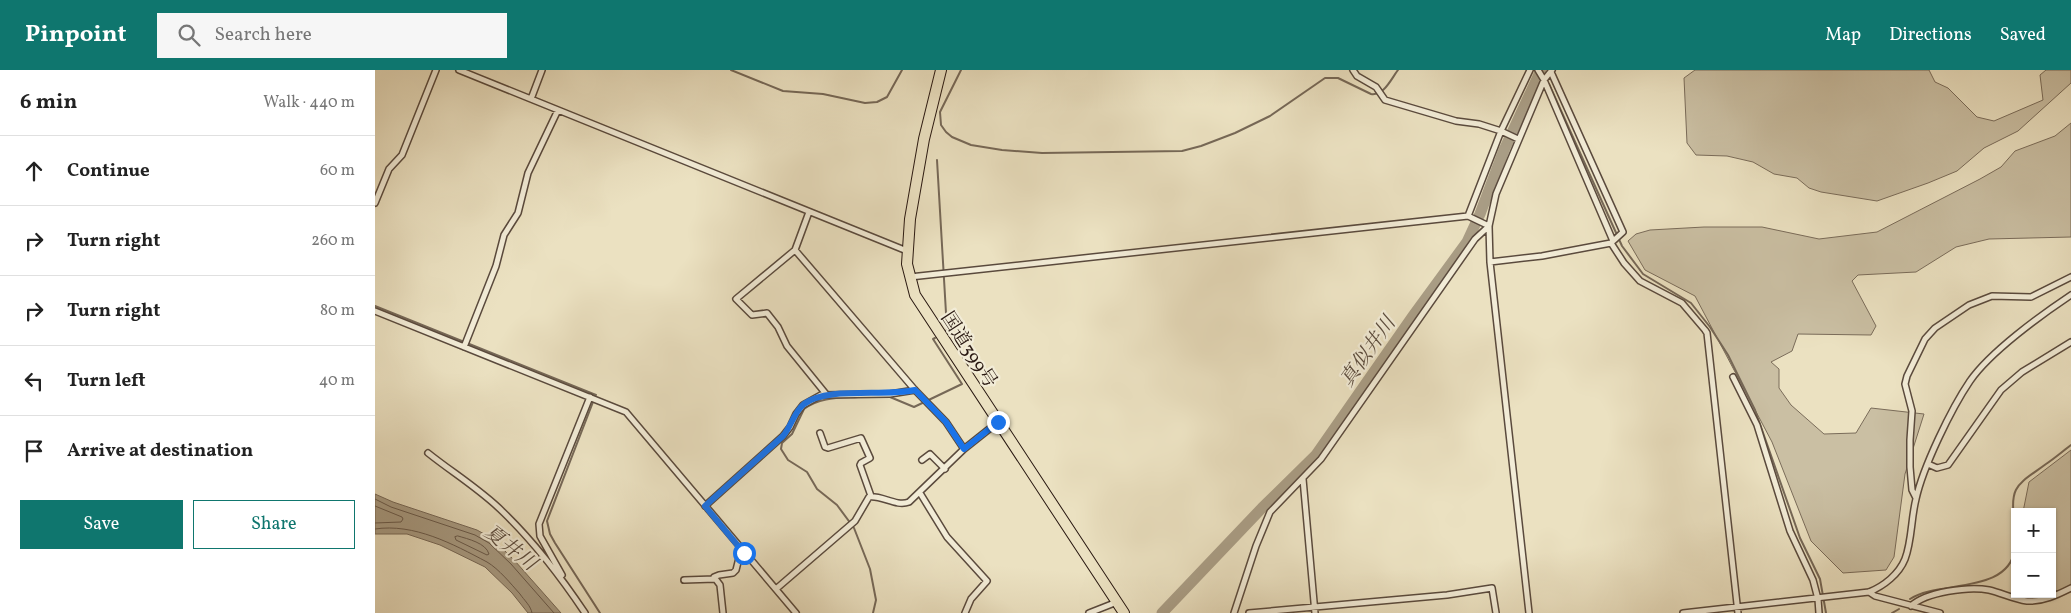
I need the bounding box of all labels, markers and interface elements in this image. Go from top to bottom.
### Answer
search box [157,13,507,58]
text: Pinpoint [25,18,127,52]
icon: search [175,21,203,49]
text: Search here [215,22,312,48]
text: Map [1825,23,1861,48]
text: Directions [1889,23,1972,48]
text: Saved [2000,23,2046,48]
text: 6 min [20,88,77,117]
text: Walk · 440 m [263,92,355,114]
icon: ahead [20,157,48,185]
text: Continue [67,158,150,184]
text: 60 m [320,160,355,182]
icon: right [20,227,48,255]
text: Turn right [67,228,160,254]
text: 260 m [311,230,355,252]
icon: right [20,297,48,325]
text: Turn right [67,298,160,324]
text: 80 m [320,300,355,322]
street label: 国道399号 [934,307,1003,393]
water label: 真似井川 [1334,310,1404,393]
icon: left [20,367,48,395]
text: Turn left [67,368,146,394]
text: 40 m [319,370,355,392]
route end [987,411,1010,434]
icon: arrive [20,437,48,465]
text: Arrive at destination [67,438,253,464]
button: Save [20,500,183,549]
button: Share [193,500,355,549]
map controls [2011,508,2056,598]
button: + [2011,508,2056,553]
water label: 夏井川 [478,519,544,579]
route start [733,542,756,565]
button: − [2011,553,2056,598]

